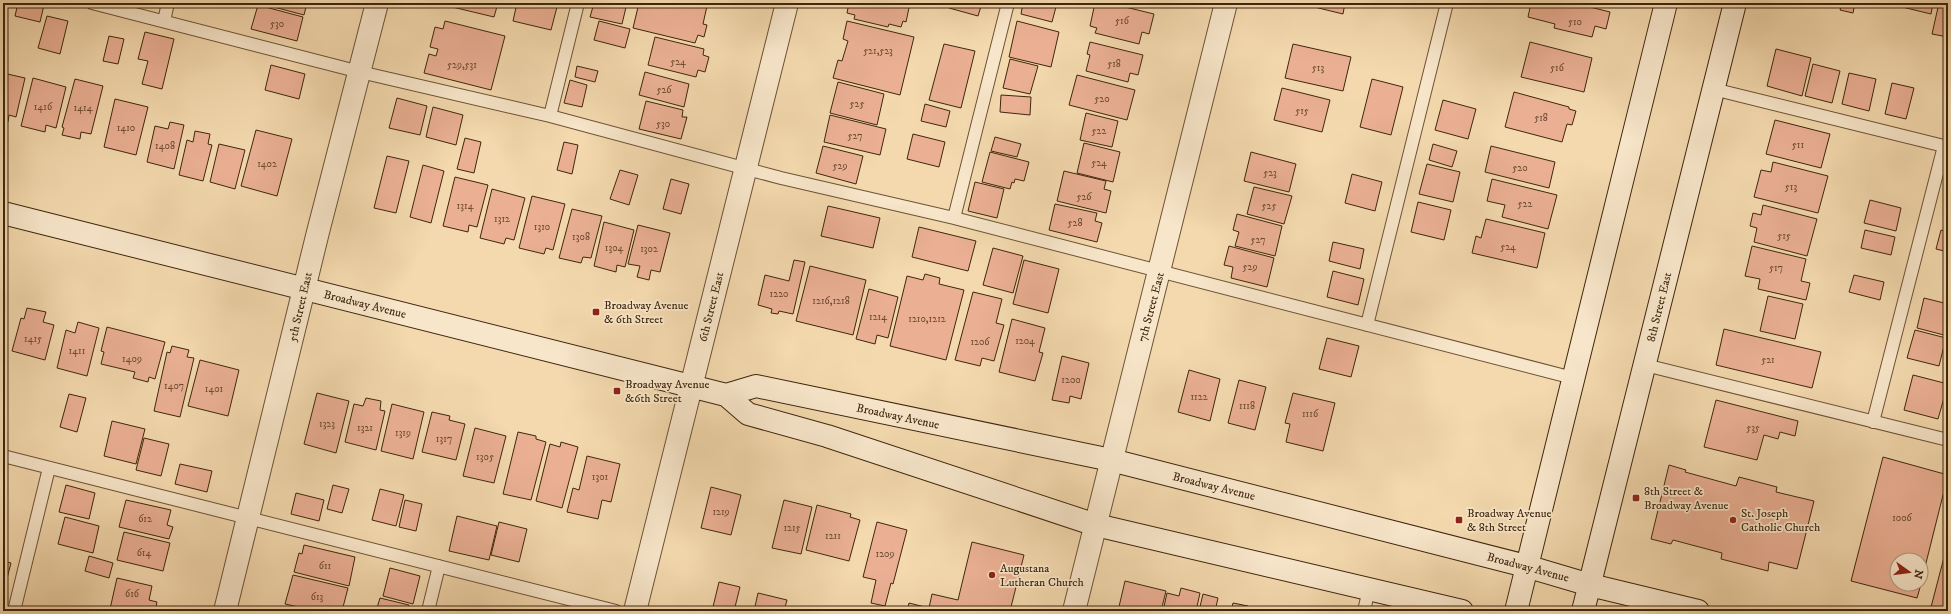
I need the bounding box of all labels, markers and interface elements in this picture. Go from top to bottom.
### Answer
house number: 516 [1115,15,1130,27]
house number: 510 [1568,16,1582,28]
house number: 530 [270,18,284,30]
house number: 521,523 [863,45,893,57]
house number: 524 [670,56,686,68]
house number: 518 [1107,58,1121,70]
house number: 529,531 [447,59,477,71]
house number: 513 [1312,62,1324,74]
house number: 516 [1550,62,1565,74]
house number: 526 [656,84,672,96]
house number: 520 [1094,93,1110,105]
house number: 525 [850,98,864,110]
house number: 1416 [34,101,53,113]
house number: 1414 [74,102,93,114]
house number: 515 [1295,105,1309,117]
house number: 518 [1534,112,1548,124]
house number: 530 [656,118,670,130]
house number: 1410 [117,122,135,134]
house number: 522 [1092,125,1106,137]
house number: 527 [848,130,862,142]
house number: 511 [1792,139,1804,151]
house number: 1408 [155,140,175,152]
house number: 524 [1091,157,1107,169]
house number: 1402 [257,158,277,170]
house number: 529 [833,160,847,172]
house number: 520 [1512,162,1528,174]
house number: 523 [1263,167,1277,179]
house number: 513 [1785,181,1797,193]
house number: 526 [1076,191,1092,203]
house number: 522 [1518,198,1532,210]
house number: 1314 [457,200,474,212]
house number: 525 [1262,200,1276,212]
house number: 1312 [494,213,510,225]
house number: 528 [1068,217,1082,229]
house number: 1310 [534,221,550,233]
house number: 515 [1777,230,1791,242]
house number: 1308 [572,231,590,243]
house number: 527 [1251,234,1265,246]
house number: 524 [1500,241,1516,253]
house number: 1304 [605,242,623,254]
house number: 1302 [640,243,658,255]
house number: 529 [1243,261,1257,273]
house number: 517 [1769,262,1783,274]
street label: 5th Street East [285,271,316,343]
street label: 6th Street East [696,271,727,344]
street label: 7th Street East [1135,271,1168,344]
street label: 8th Street East [1644,271,1675,343]
street label: Broadway Avenue [322,287,408,322]
house number: 1220 [770,288,788,300]
house number: 1216,1218 [812,295,850,307]
place label: Broadway Avenue & 6th Street [604,298,688,327]
marker: Broadway Avenue & 6th Street [591,307,601,317]
house number: 1214 [869,311,887,323]
house number: 1210,1212 [908,313,946,325]
house number: 1415 [24,333,42,345]
house number: 1204 [1015,335,1035,347]
house number: 1206 [970,336,990,348]
house number: 1411 [69,345,86,357]
house number: 1409 [122,353,142,365]
house number: 521 [1761,354,1775,366]
house number: 1200 [1061,374,1081,386]
place label: Broadway Avenue &6th Street [625,377,709,406]
house number: 1407 [164,380,184,392]
house number: 1401 [205,383,224,395]
marker: Broadway Avenue &6th Street [612,386,622,396]
house number: 1122 [1190,391,1208,403]
street label: Broadway Avenue [855,400,941,433]
house number: 1118 [1239,400,1255,412]
house number: 1116 [1302,408,1319,420]
house number: 1323 [319,418,335,430]
house number: 1321 [357,422,373,434]
house number: 535 [1746,422,1760,434]
house number: 1319 [395,427,411,439]
house number: 1317 [436,433,452,445]
house number: 1305 [476,451,494,463]
street label: Broadway Avenue [1171,469,1257,504]
house number: 1301 [592,471,609,483]
place label: 8th Street & Broadway Avenue [1644,484,1728,513]
marker: 8th Street & Broadway Avenue [1631,493,1641,503]
house number: 1219 [712,506,730,518]
place label: Broadway Avenue & 8th Street [1467,506,1551,535]
place label: St. Joseph Catholic Church [1741,506,1821,535]
house number: 1006 [1892,512,1913,524]
house number: 612 [138,513,152,525]
marker: Broadway Avenue & 8th Street [1454,515,1464,525]
marker: St. Joseph Catholic Church [1728,515,1738,525]
house number: 1215 [783,522,801,534]
house number: 1211 [825,530,841,542]
house number: 614 [137,547,152,559]
house number: 1209 [876,548,894,560]
street label: Broadway Avenue [1485,549,1571,586]
north arrow [1889,552,1929,592]
house number: 611 [319,560,332,572]
place label: Augustana Lutheran Church [1000,561,1085,590]
text: N [1910,568,1926,580]
marker: Augustana Lutheran Church [987,570,997,580]
house number: 616 [125,588,140,600]
house number: 613 [311,591,324,603]

